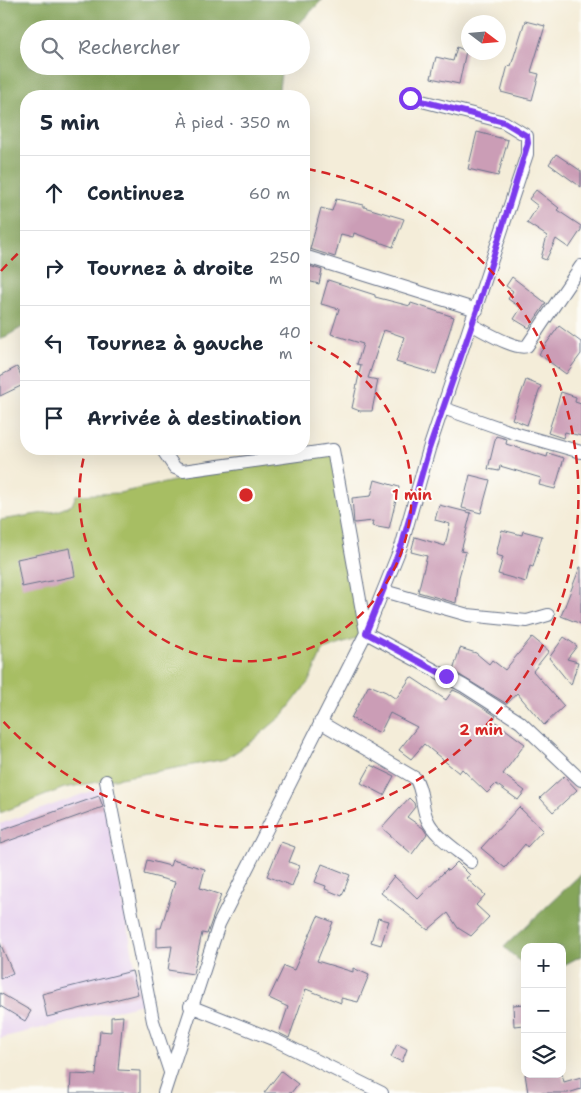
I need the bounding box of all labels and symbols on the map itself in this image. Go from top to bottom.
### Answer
north arrow [461,15,506,60]
route start [399,87,422,110]
text: 1 min [392,485,432,505]
centre of rings [237,486,255,504]
route end [435,665,458,688]
text: 2 min [459,720,503,740]

